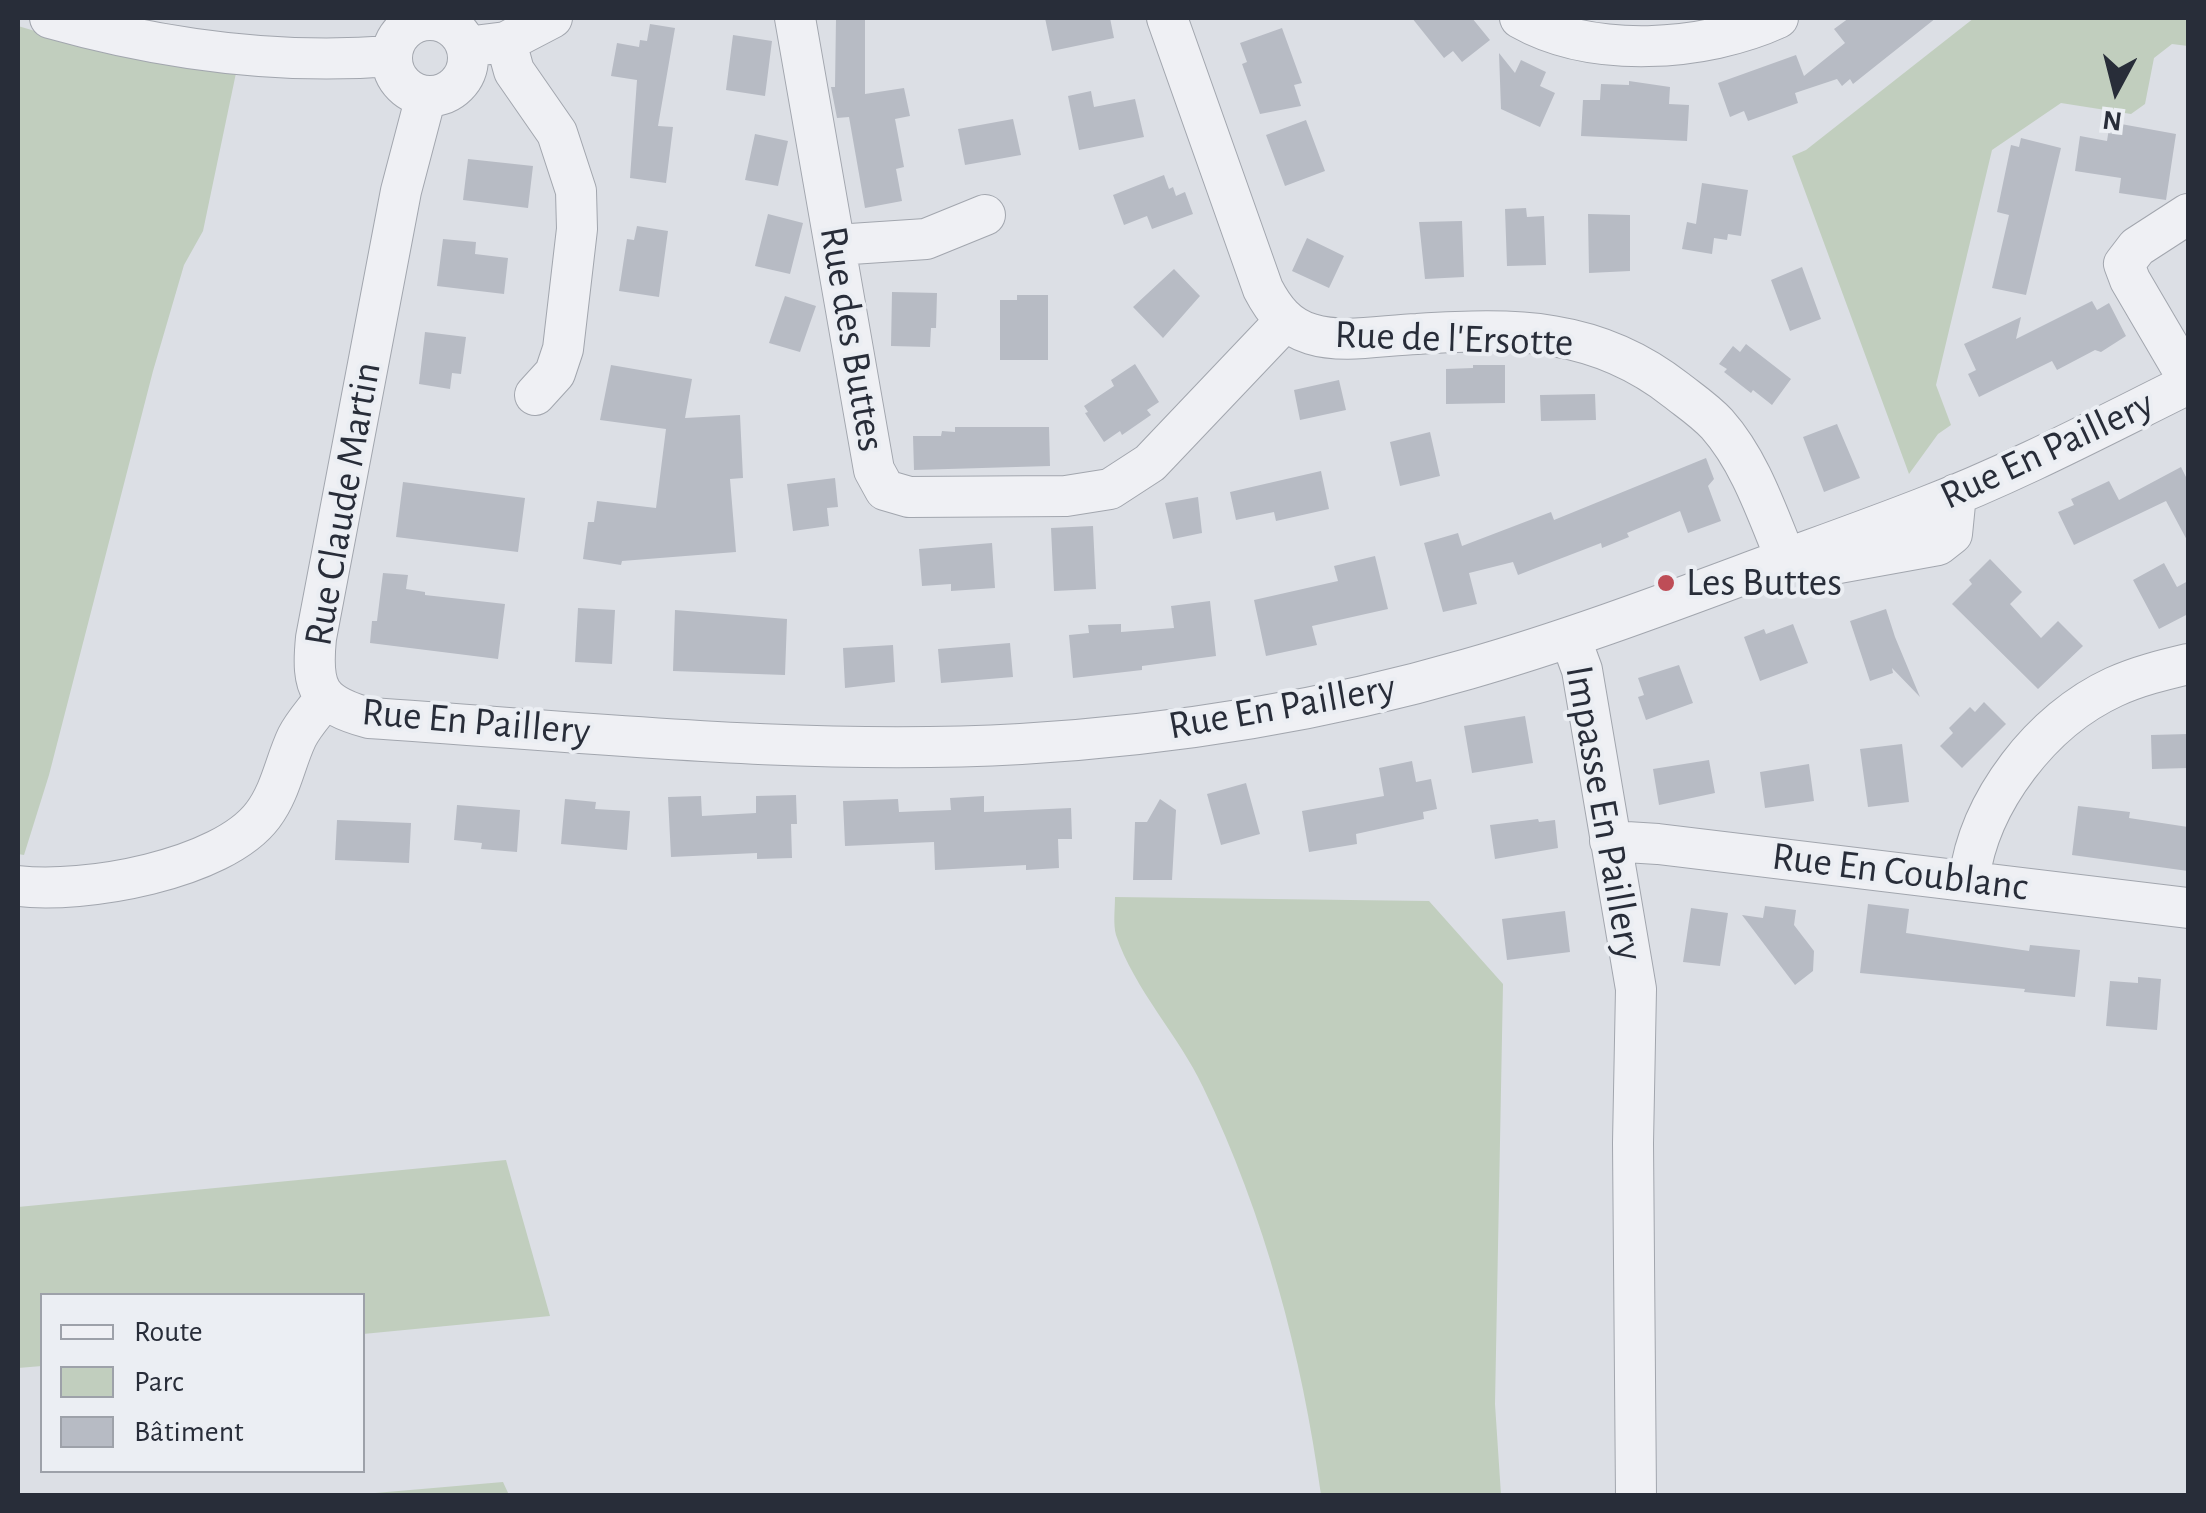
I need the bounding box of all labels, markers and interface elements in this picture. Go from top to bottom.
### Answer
north arrow [2066,40,2166,140]
text: N [2101,105,2124,135]
street label: Rue des Buttes [809,223,895,455]
street label: Rue de l'Ersotte [1334,311,1574,367]
street label: Rue Claude Martin [294,358,392,650]
street label: Rue En Paillery [1933,380,2161,520]
place label: Les Buttes [1686,559,1842,607]
marker: Les Buttes [1655,572,1677,594]
street label: Impasse En Paillery [1554,662,1654,964]
street label: Rue En Paillery [1165,663,1399,751]
street label: Rue En Paillery [360,688,592,756]
street label: Rue En Coublanc [1769,832,2031,912]
legend [40,1293,365,1473]
text: Route [134,1317,203,1347]
text: Parc [134,1367,184,1397]
text: Bâtiment [134,1417,244,1447]

